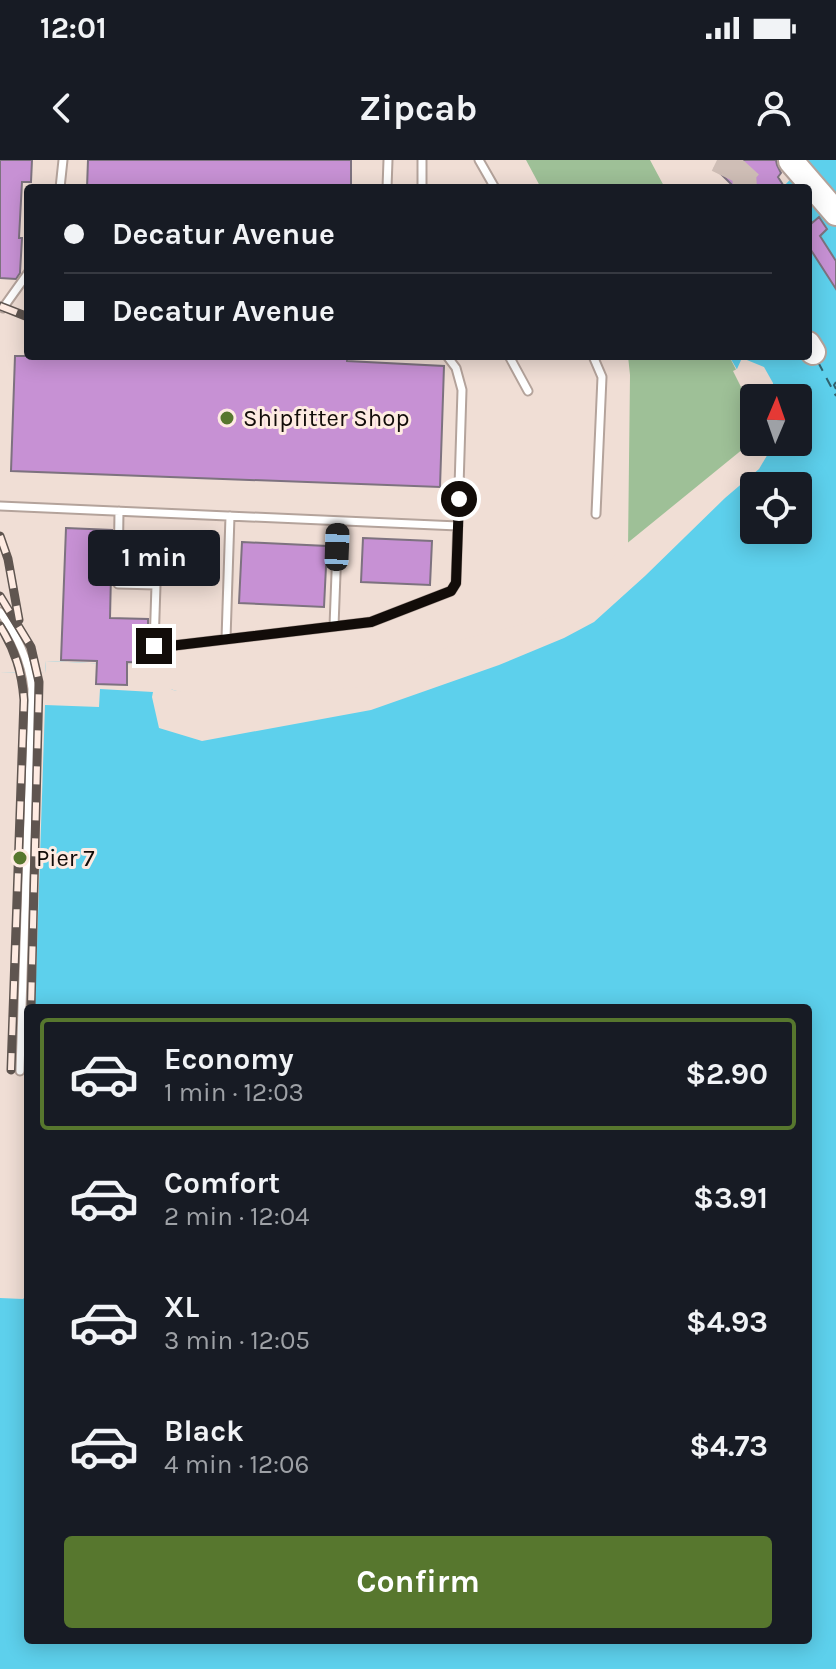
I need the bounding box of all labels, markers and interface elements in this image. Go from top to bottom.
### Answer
text: 12:01 [40,10,107,46]
icon: back [40,86,84,130]
icon: person [752,86,796,130]
text: Zipcab [359,87,477,129]
text: Decatur Avenue [112,216,335,252]
text: Decatur Avenue [112,293,335,329]
north arrow [740,384,812,456]
map controls [740,384,812,544]
place label: Shipfitter Shop [243,404,409,432]
marker: Shipfitter Shop [218,409,236,427]
button: locate [740,472,812,544]
route start [441,481,477,517]
car [324,523,350,571]
callout: 1 min [88,530,220,586]
text: 1 min [121,542,187,573]
route end [136,628,172,664]
place label: Pier 7 [36,844,94,872]
marker: Pier 7 [11,849,29,867]
icon: car [68,1038,140,1110]
text: Economy [164,1041,294,1077]
text: $2.90 [685,1056,768,1092]
text: 1 min · 12:03 [164,1077,304,1108]
icon: car [68,1162,140,1234]
text: Comfort [164,1165,280,1201]
text: $3.91 [693,1180,768,1216]
text: 2 min · 12:04 [164,1201,310,1232]
icon: car [68,1286,140,1358]
text: XL [164,1289,199,1325]
text: $4.93 [686,1304,768,1340]
text: 3 min · 12:05 [164,1325,310,1356]
icon: car [68,1410,140,1482]
text: Black [164,1413,244,1449]
text: $4.73 [689,1428,768,1464]
text: 4 min · 12:06 [164,1449,309,1480]
button: Confirm [64,1536,772,1628]

